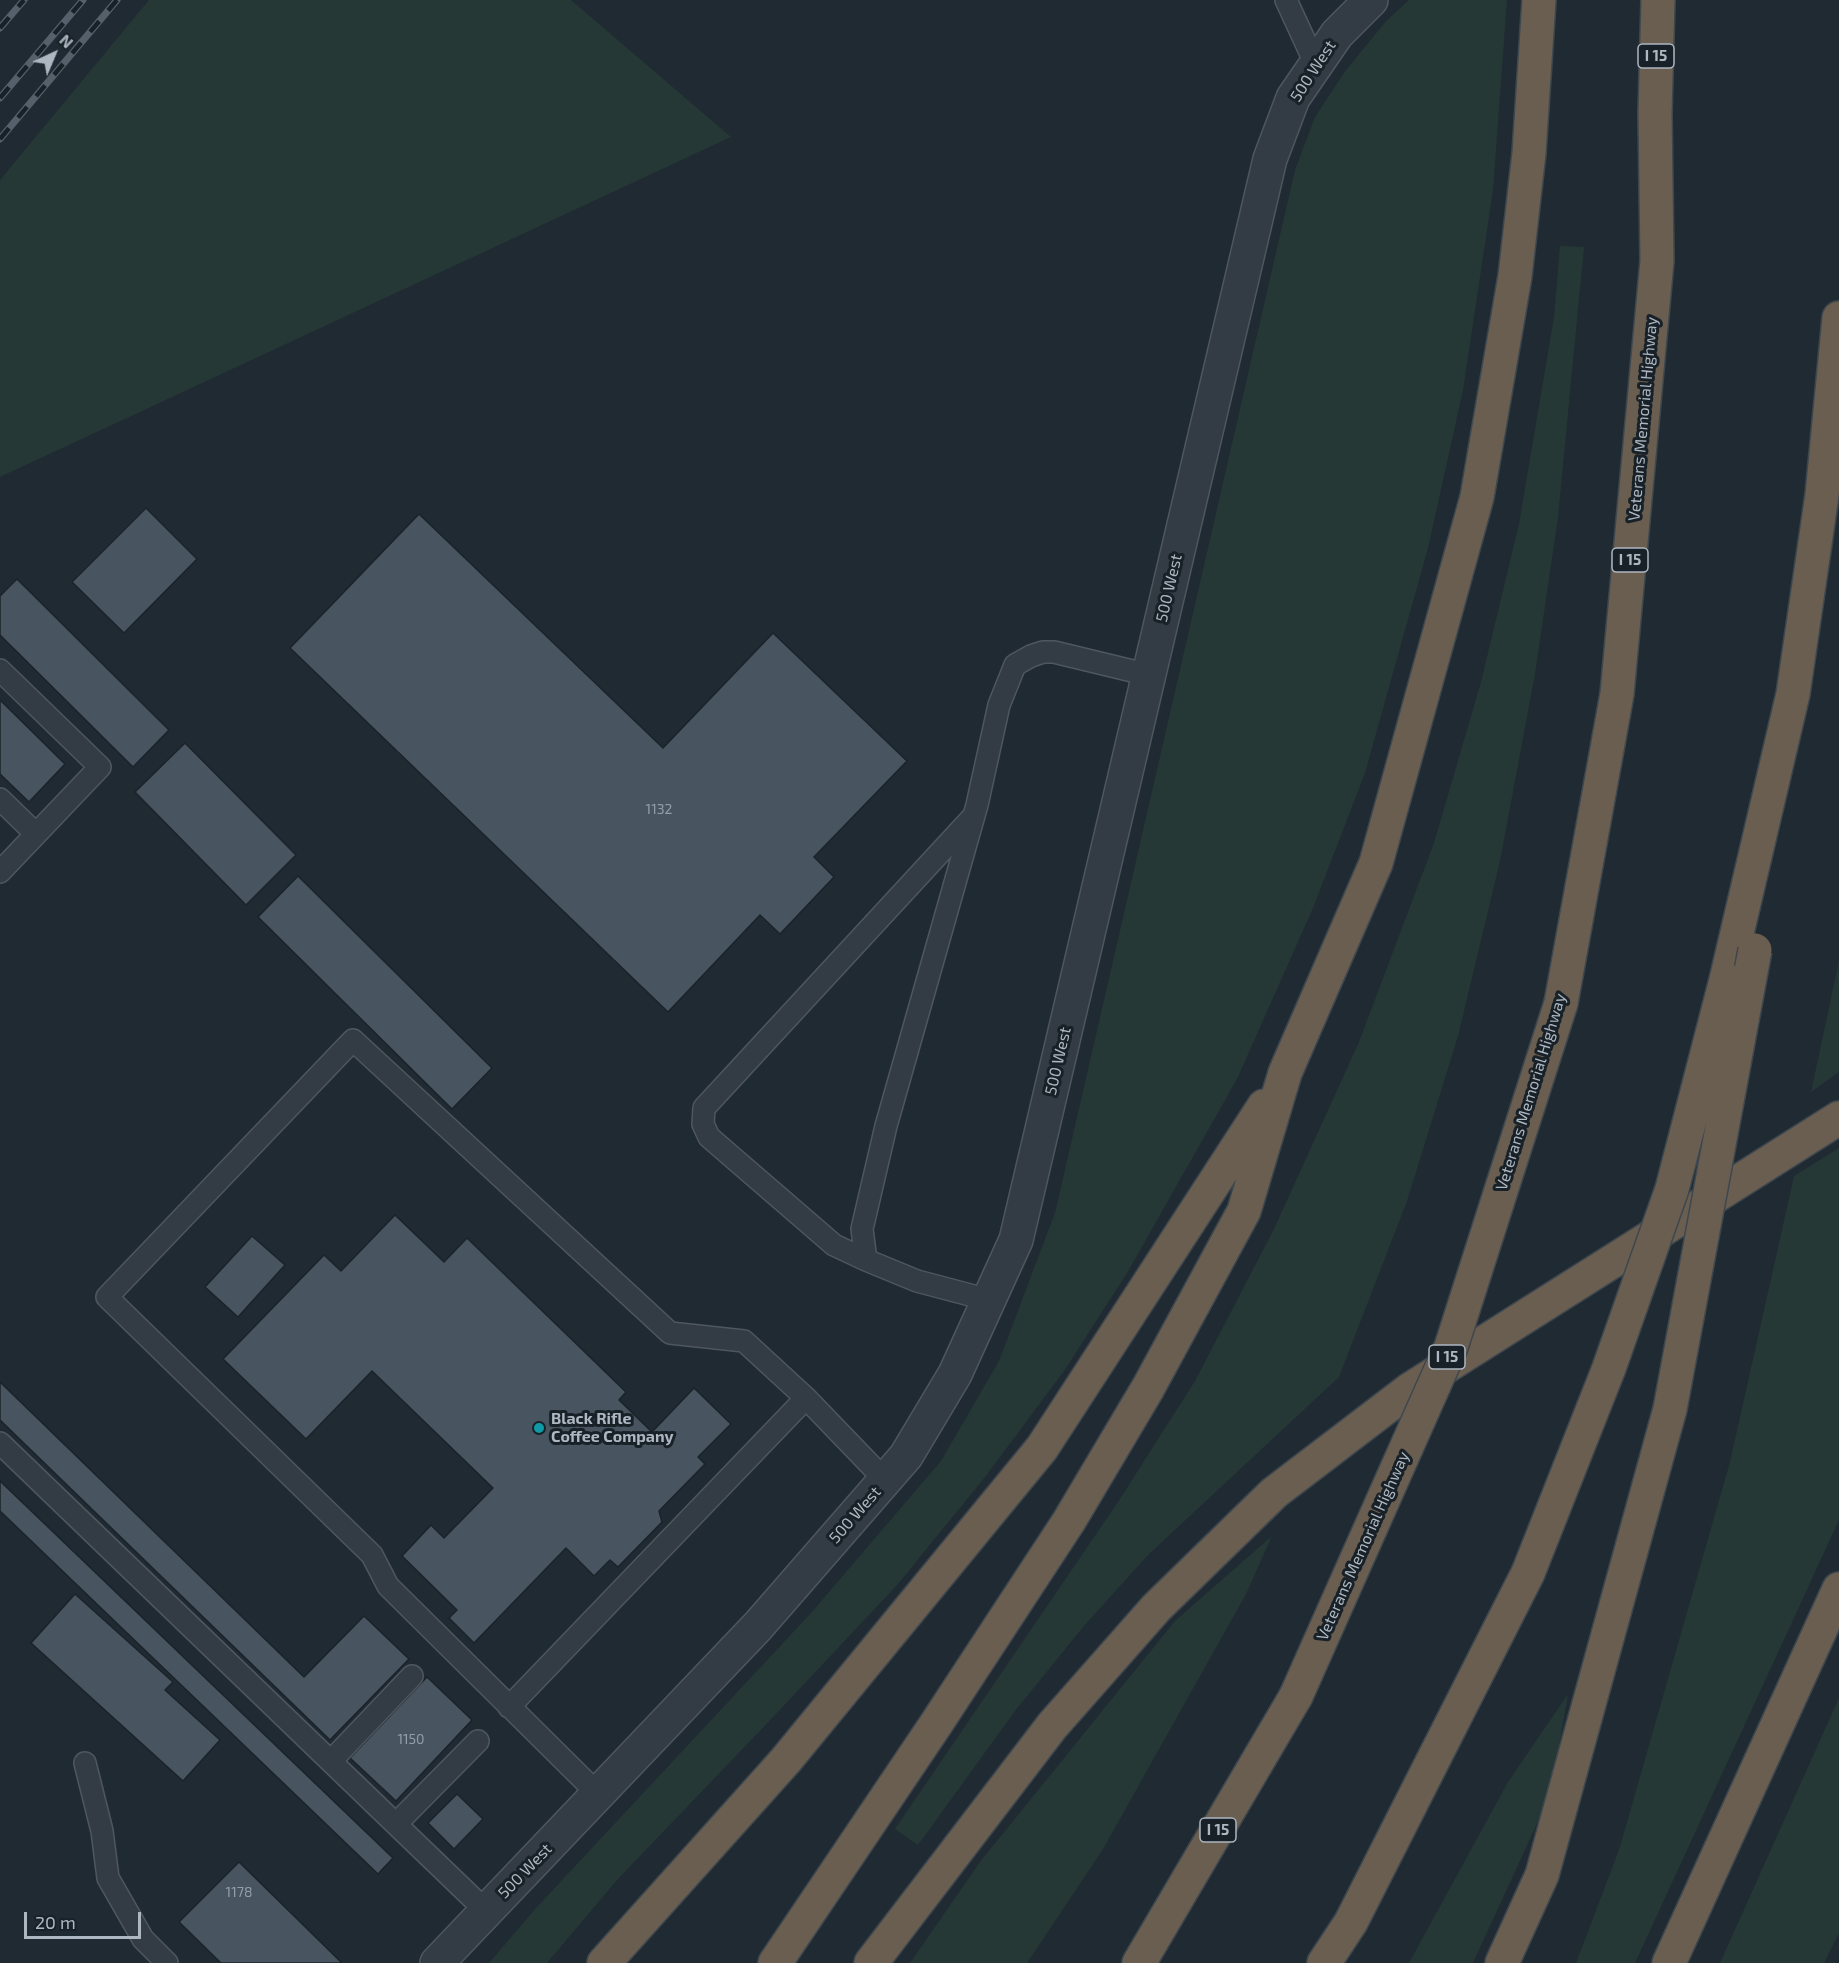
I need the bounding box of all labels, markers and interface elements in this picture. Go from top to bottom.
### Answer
north arrow [24,24,84,84]
text: N [56,30,78,52]
street label: 500 West [1286,37,1340,105]
road number: I 15 [1638,44,1674,68]
street label: Veterans Memorial Highway [1624,316,1662,522]
road number: I 15 [1612,548,1648,572]
street label: 500 West [1152,552,1186,624]
house number: 1132 [646,801,672,817]
street label: Veterans Memorial Highway [1492,991,1570,1193]
street label: 500 West [1041,1025,1075,1097]
road number: I 15 [1429,1345,1465,1369]
place label: Black Rifle Coffee Company [551,1409,674,1447]
marker: Black Rifle Coffee Company [532,1421,546,1435]
street label: Veterans Memorial Highway [1313,1448,1413,1644]
street label: 500 West [825,1483,885,1547]
house number: 1150 [397,1731,425,1747]
road number: I 15 [1200,1818,1236,1842]
street label: 500 West [494,1839,556,1903]
house number: 1178 [226,1884,252,1900]
scale bar [27,1900,144,1938]
text: 20 m [35,1911,76,1933]

